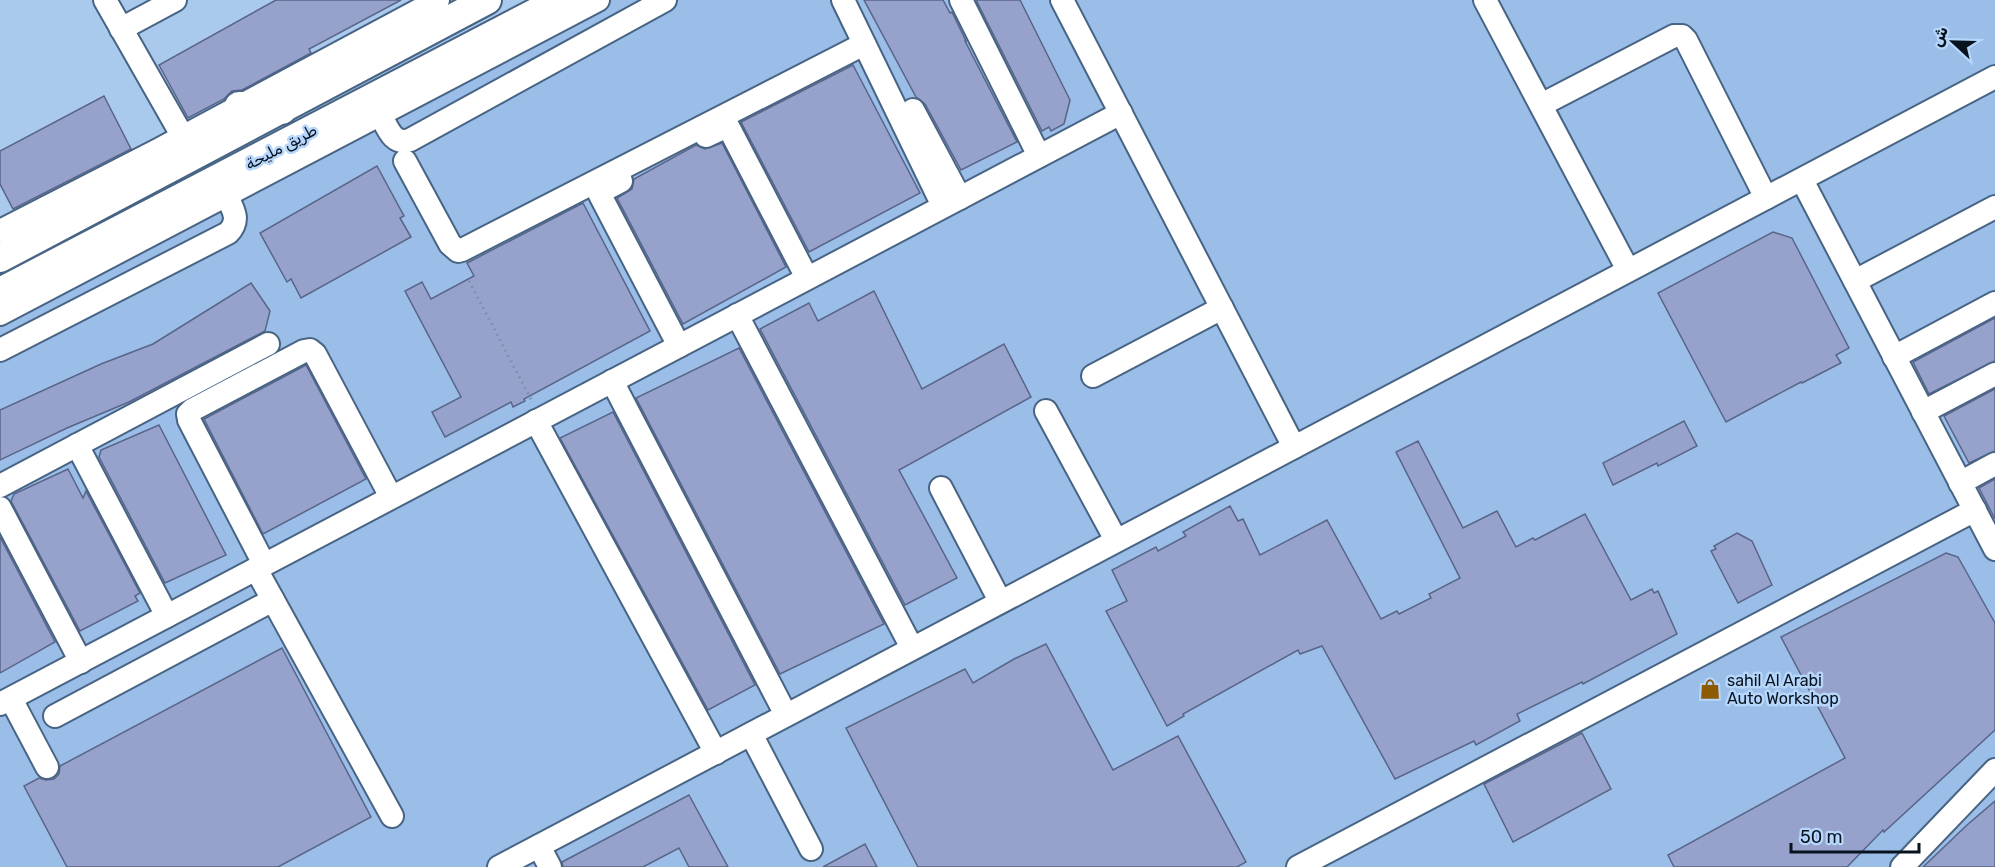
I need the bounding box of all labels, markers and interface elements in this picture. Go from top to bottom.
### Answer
north arrow [1923,12,1983,72]
text: ش [1927,24,1952,50]
street label: طريق مليحة [242,120,321,175]
place label: sahil Al Arabi Auto Workshop [1727,671,1839,708]
shop icon: sahil Al Arabi Auto Workshop [1698,677,1722,701]
scale bar [1791,816,1918,854]
text: 50 m [1800,826,1843,848]

